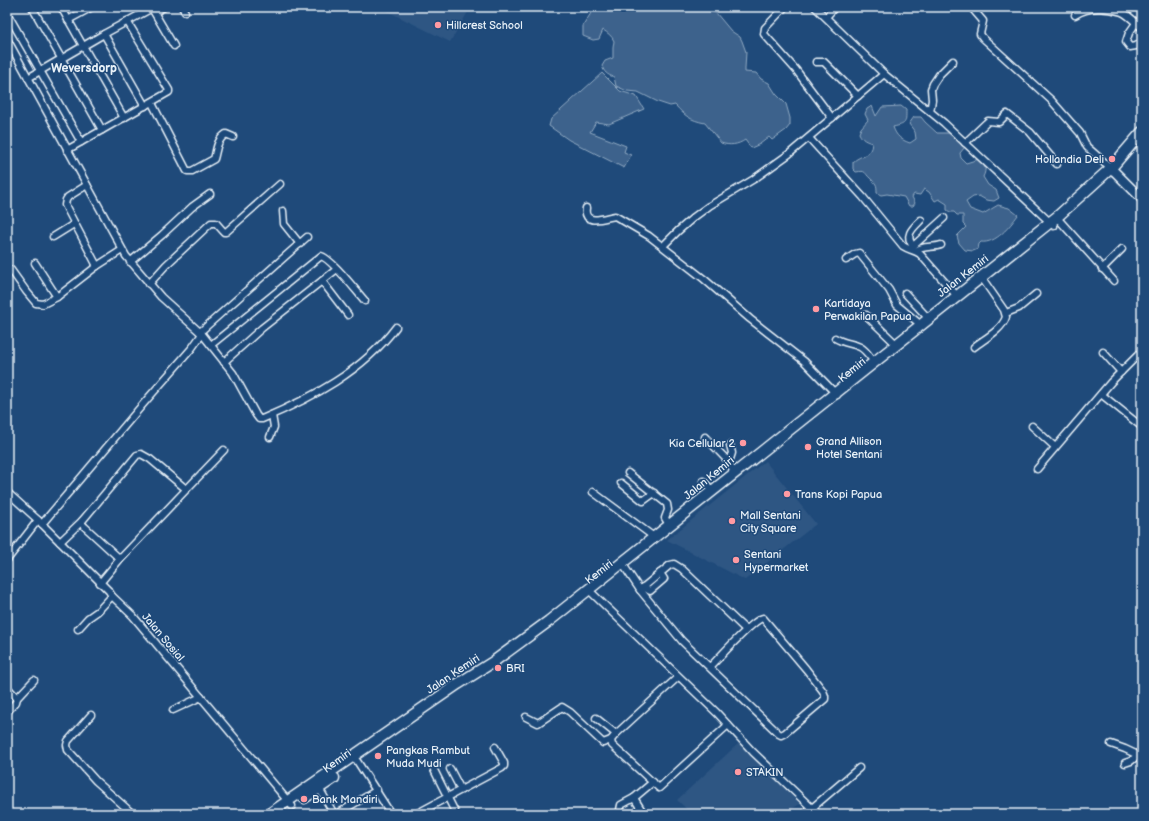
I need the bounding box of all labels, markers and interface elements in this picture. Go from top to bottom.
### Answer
place label: Hillcrest School [446,19,523,32]
marker: Hillcrest School [433,20,443,30]
district label: Weversdorp [51,61,117,76]
place label: Hollandia Deli [1035,153,1104,166]
marker: Hollandia Deli [1107,154,1117,164]
street label: Jalan Kemiri [935,252,991,300]
place label: Kartidaya Perwakilan Papua [824,297,912,323]
marker: Kartidaya Perwakilan Papua [811,304,821,314]
street label: Kemiri [836,355,868,385]
place label: Grand Allison Hotel Sentani [816,435,882,461]
place label: Kia Cellular 2 [669,437,736,450]
marker: Kia Cellular 2 [738,438,748,448]
marker: Grand Allison Hotel Sentani [803,442,813,452]
street label: Jalan Kemiri [681,454,737,502]
place label: Trans Kopi Papua [795,488,882,501]
marker: Trans Kopi Papua [782,489,792,499]
place label: Mall Sentani City Square [740,509,801,535]
marker: Mall Sentani City Square [727,516,737,526]
place label: Sentani Hypermarket [744,548,809,574]
marker: Sentani Hypermarket [731,555,741,565]
street label: Kemiri [583,557,615,587]
street label: Jalan Sosial [139,610,187,664]
street label: Jalan Kemiri [424,651,482,697]
place label: BRI [506,662,525,675]
marker: BRI [493,663,503,673]
place label: Pangkas Rambut Muda Mudi [386,744,471,770]
street label: Kemiri [320,746,354,776]
marker: Pangkas Rambut Muda Mudi [373,751,383,761]
place label: STAKIN [746,766,783,779]
marker: STAKIN [733,767,743,777]
place label: Bank Mandiri [312,793,378,806]
marker: Bank Mandiri [299,794,309,804]

